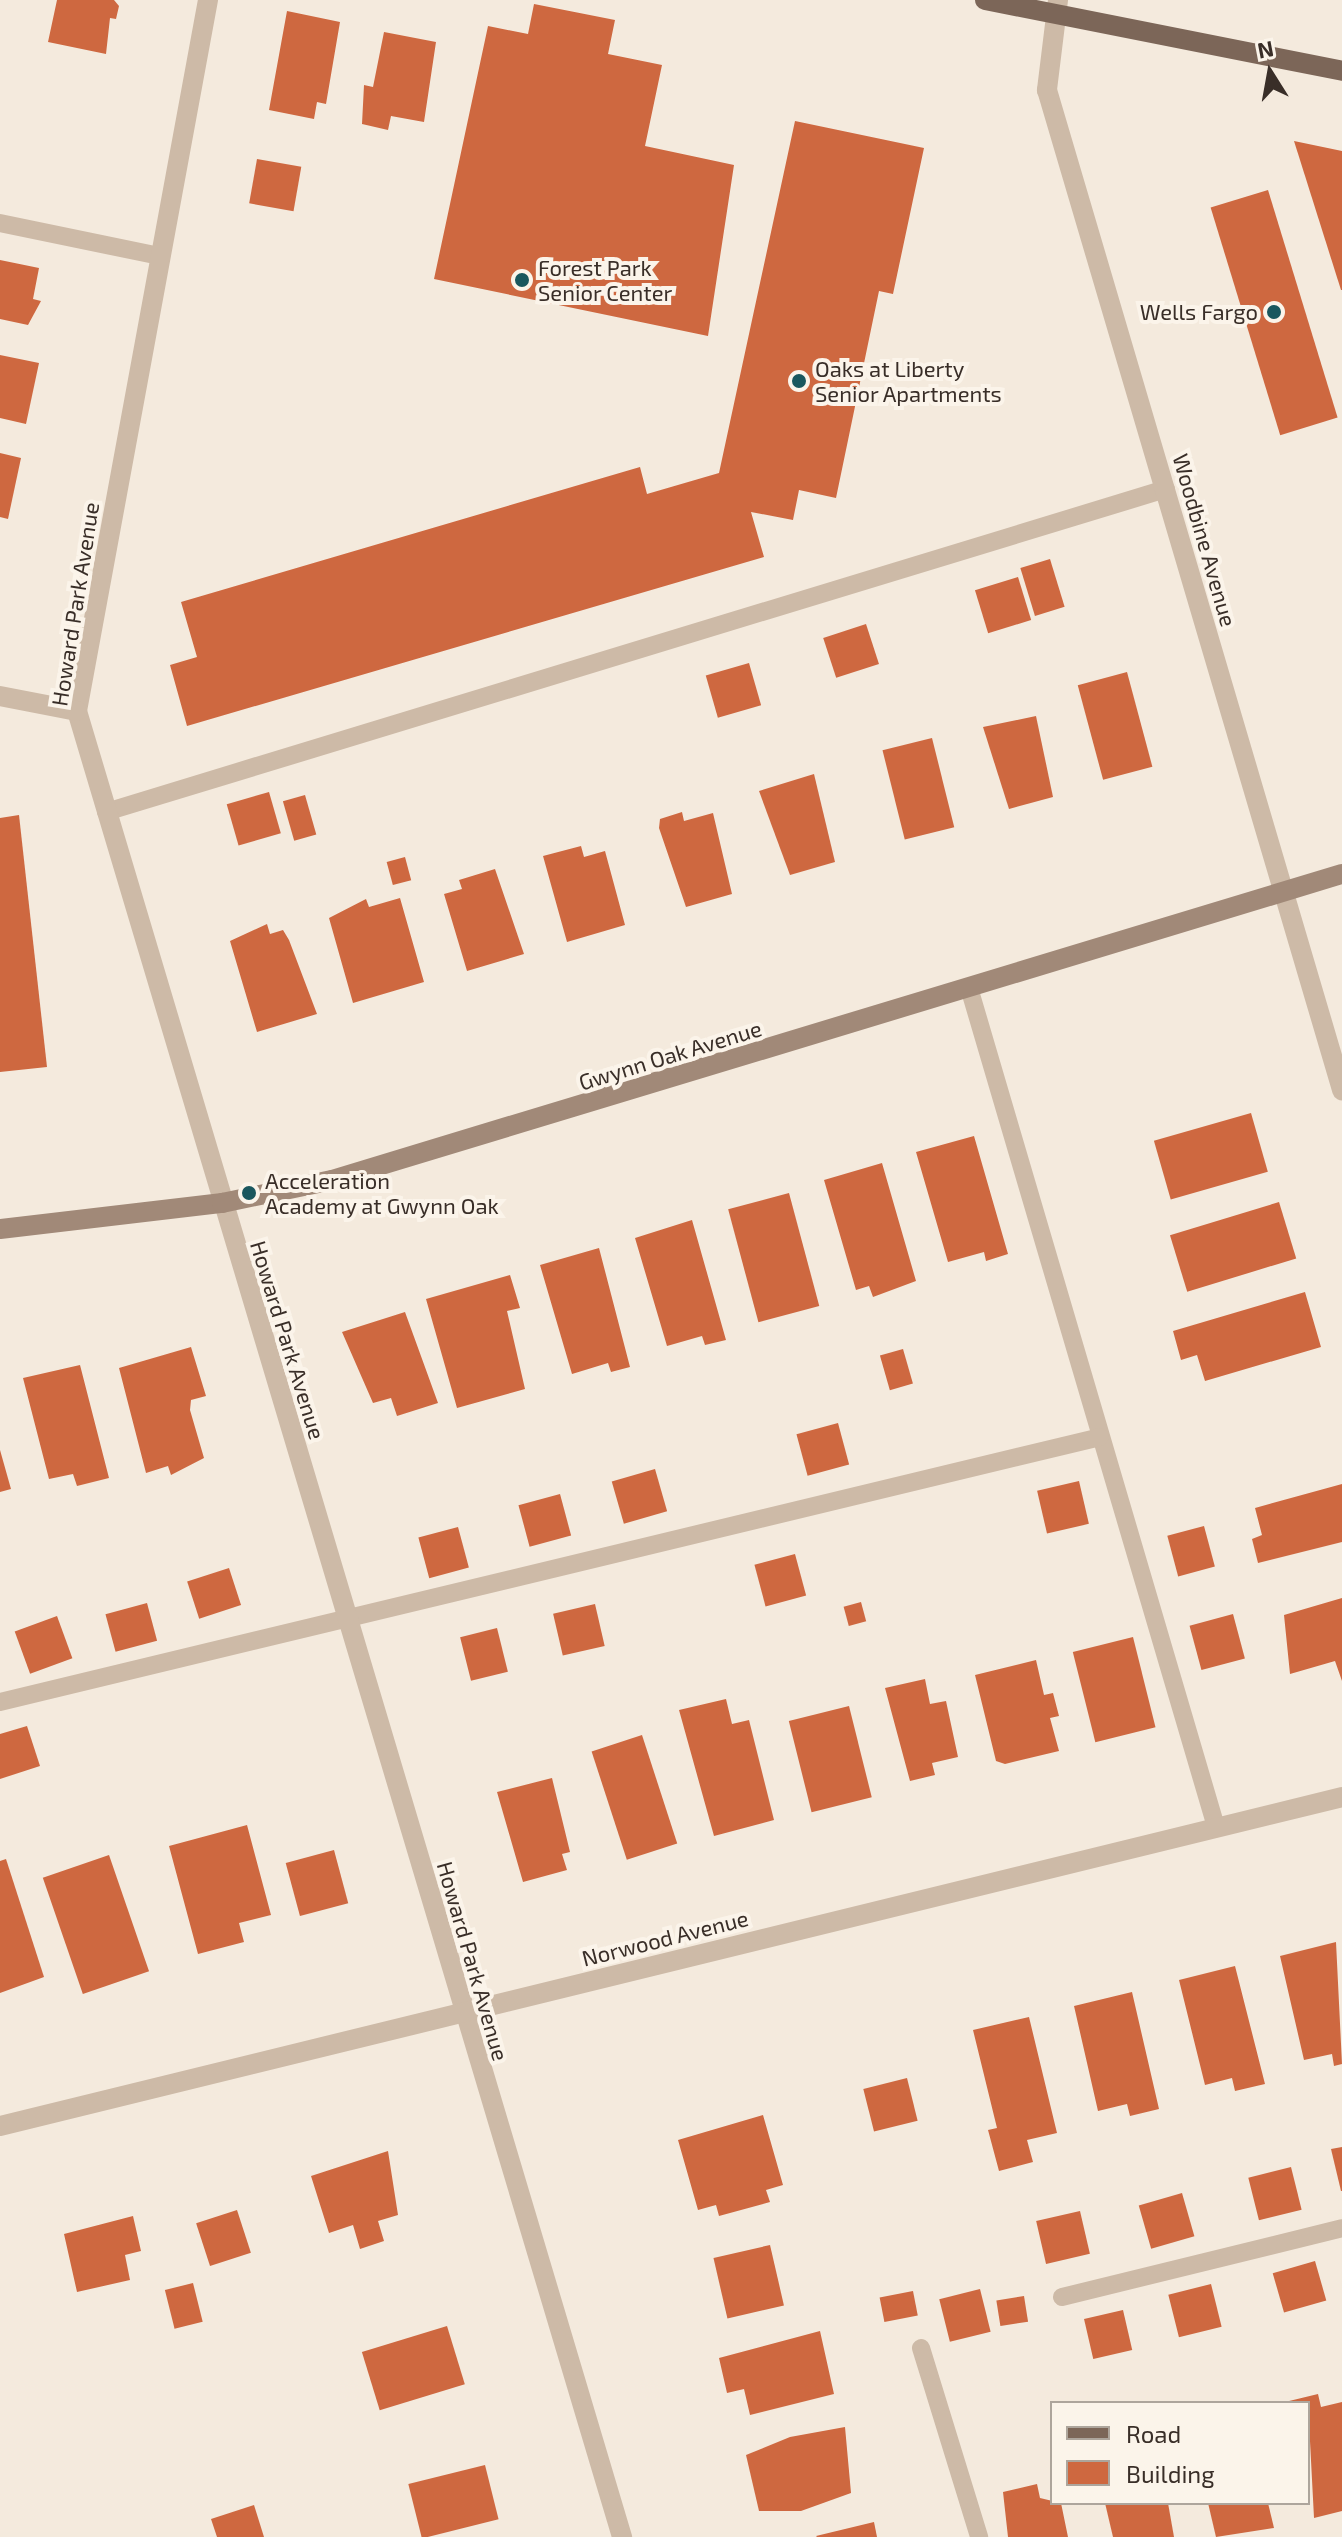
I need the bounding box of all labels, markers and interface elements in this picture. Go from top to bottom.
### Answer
north arrow [1230,32,1310,112]
text: N [1255,34,1276,63]
place label: Forest Park Senior Center [538,254,673,306]
marker: Forest Park Senior Center [513,271,531,289]
place label: Wells Fargo [1140,299,1258,325]
marker: Wells Fargo [1265,303,1283,321]
place label: Oaks at Liberty Senior Apartments [815,355,1003,406]
marker: Oaks at Liberty Senior Apartments [790,372,808,390]
street label: Woodbine Avenue [1168,450,1242,630]
street label: Howard Park Avenue [46,500,104,708]
street label: Gwynn Oak Avenue [575,1015,765,1095]
place label: Acceleration Academy at Gwynn Oak [265,1167,499,1218]
marker: Acceleration Academy at Gwynn Oak [240,1184,258,1202]
street label: Howard Park Avenue [245,1237,331,1443]
street label: Howard Park Avenue [432,1858,514,2064]
street label: Norwood Avenue [579,1904,751,1972]
legend [1050,2401,1310,2505]
text: Road [1126,2419,1181,2448]
text: Building [1126,2459,1215,2488]

